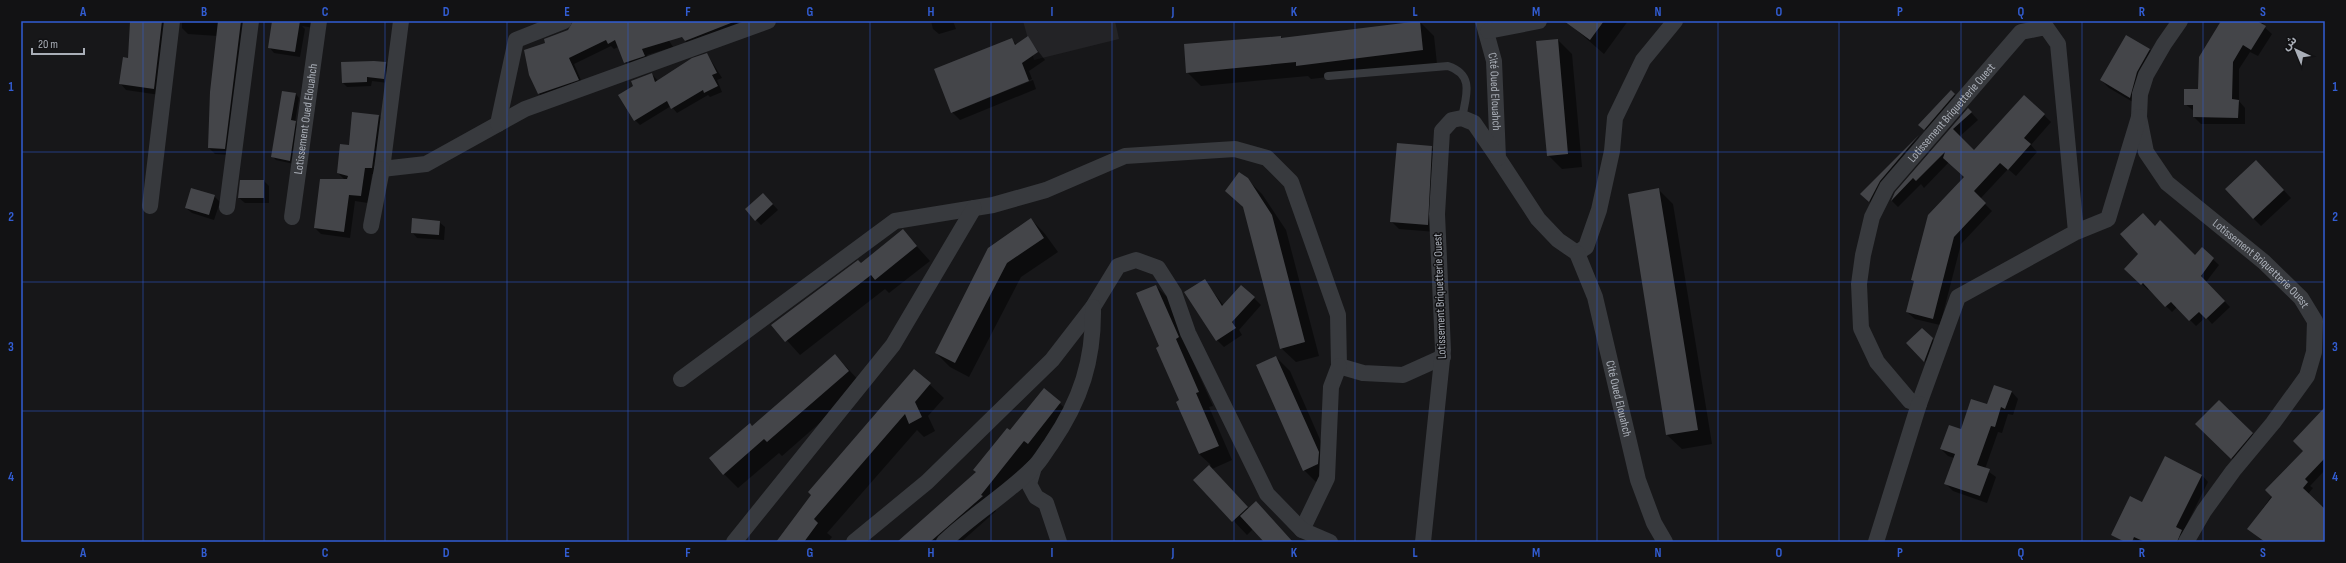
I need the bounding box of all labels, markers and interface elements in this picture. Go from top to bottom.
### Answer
text: A [79,4,87,20]
text: B [201,4,207,20]
text: C [322,4,329,20]
text: D [443,4,450,20]
text: E [564,4,570,20]
text: F [685,4,691,20]
text: G [807,4,814,20]
text: H [928,4,935,20]
text: I [1051,4,1054,20]
text: J [1171,4,1175,20]
text: K [1291,4,1298,20]
text: L [1412,4,1418,20]
text: M [1532,4,1540,20]
text: N [1655,4,1662,20]
text: O [1776,4,1783,20]
text: P [1897,4,1903,20]
text: Q [2018,4,2025,20]
text: R [2139,4,2146,20]
text: S [2260,4,2266,20]
scale bar [32,30,84,56]
north arrow [2276,30,2316,70]
text: ش [2279,33,2299,53]
text: 20 m [38,37,58,52]
street label: Cité Oued Elouahch [1485,51,1504,131]
street label: Lotissement Briquetterie Ouest [1904,60,1998,165]
street label: Lotissement Oued Elouahch [290,63,321,175]
text: 1 [8,79,14,95]
text: 1 [2332,79,2338,95]
text: 2 [8,209,14,225]
text: 2 [2332,209,2338,225]
street label: Lotissement Briquetterie Ouest [2210,216,2313,311]
street label: Lotissement Briquetterie Ouest [1430,233,1450,359]
text: 3 [8,339,14,355]
text: 3 [2332,339,2338,355]
street label: Cité Oued Elouahch [1603,359,1635,438]
text: 4 [8,469,14,485]
text: 4 [2332,469,2338,485]
text: A [79,545,87,561]
text: B [201,545,207,561]
text: C [322,545,329,561]
text: D [443,545,450,561]
text: E [564,545,570,561]
text: F [685,545,691,561]
text: G [807,545,814,561]
text: H [928,545,935,561]
text: I [1051,545,1054,561]
text: J [1171,545,1175,561]
text: K [1291,545,1298,561]
text: L [1412,545,1418,561]
text: M [1532,545,1540,561]
text: N [1655,545,1662,561]
text: O [1776,545,1783,561]
text: P [1897,545,1903,561]
text: Q [2018,545,2025,561]
text: R [2139,545,2146,561]
text: S [2260,545,2266,561]

